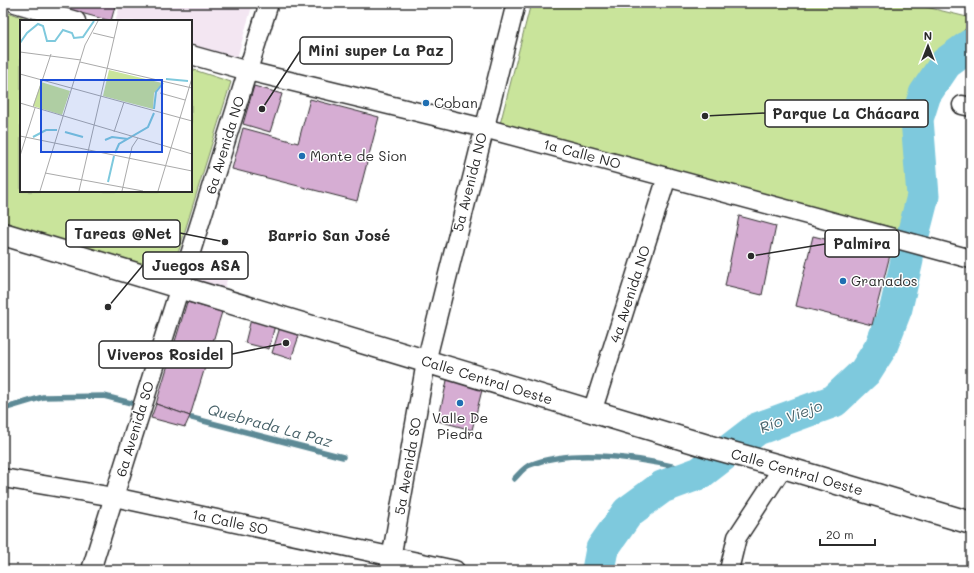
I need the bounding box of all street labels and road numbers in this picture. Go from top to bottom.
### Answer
street label: 6a Avenida NO [201,94,248,196]
street label: 5a Avenida NO [448,130,491,233]
street label: 1a Calle NO [541,134,623,173]
street label: 4a Avenida NO [605,243,654,345]
street label: Calle Central Oeste [419,350,555,409]
street label: 6a Avenida SO [111,379,158,479]
street label: 5a Avenida SO [390,416,425,516]
street label: Calle Central Oeste [729,444,865,499]
street label: 1a Calle SO [190,504,270,539]

